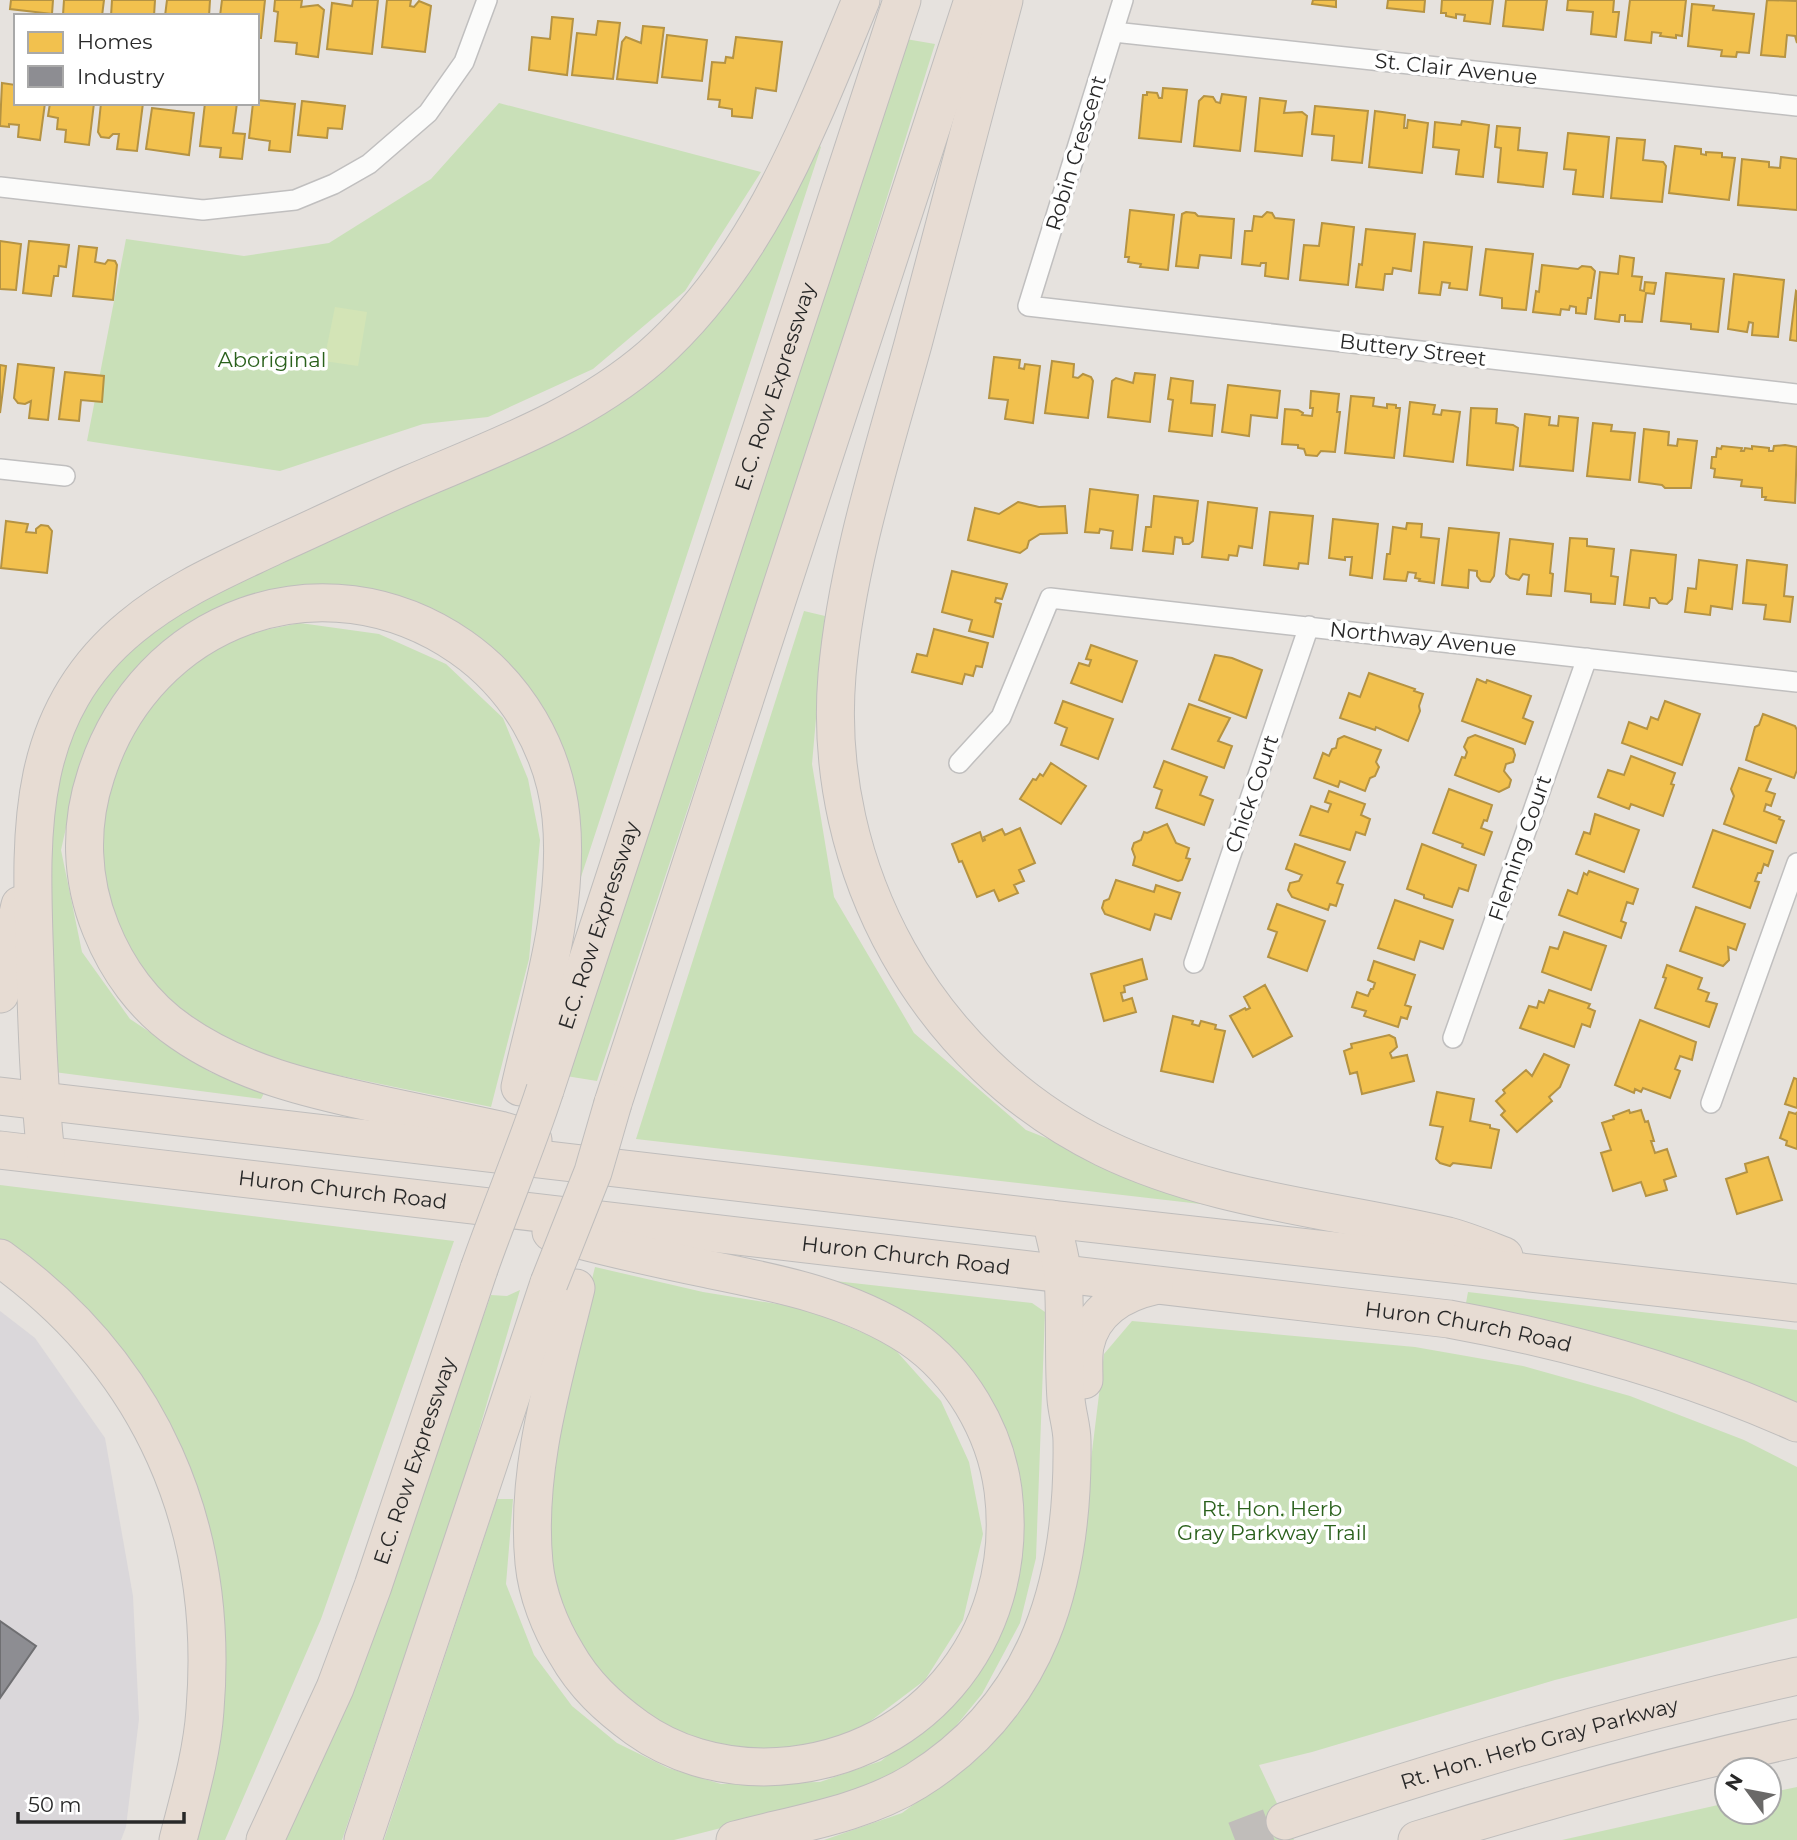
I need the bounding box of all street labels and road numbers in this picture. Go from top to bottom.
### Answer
street label: St. Clair Avenue [1374,48,1539,89]
street label: Robin Crescent [1040,72,1111,233]
street label: E.C. Row Expressway [729,279,821,494]
street label: Buttery Street [1338,328,1488,371]
street label: Northway Avenue [1328,616,1518,661]
street label: Chick Court [1220,731,1283,856]
street label: Fleming Court [1483,772,1556,924]
street label: E.C. Row Expressway [553,818,644,1033]
street label: Huron Church Road [237,1165,448,1214]
street label: Huron Church Road [800,1231,1012,1280]
street label: Huron Church Road [1363,1296,1574,1357]
street label: E.C. Row Expressway [368,1353,461,1568]
street label: Rt. Hon. Herb Gray Parkway [1397,1692,1681,1795]

